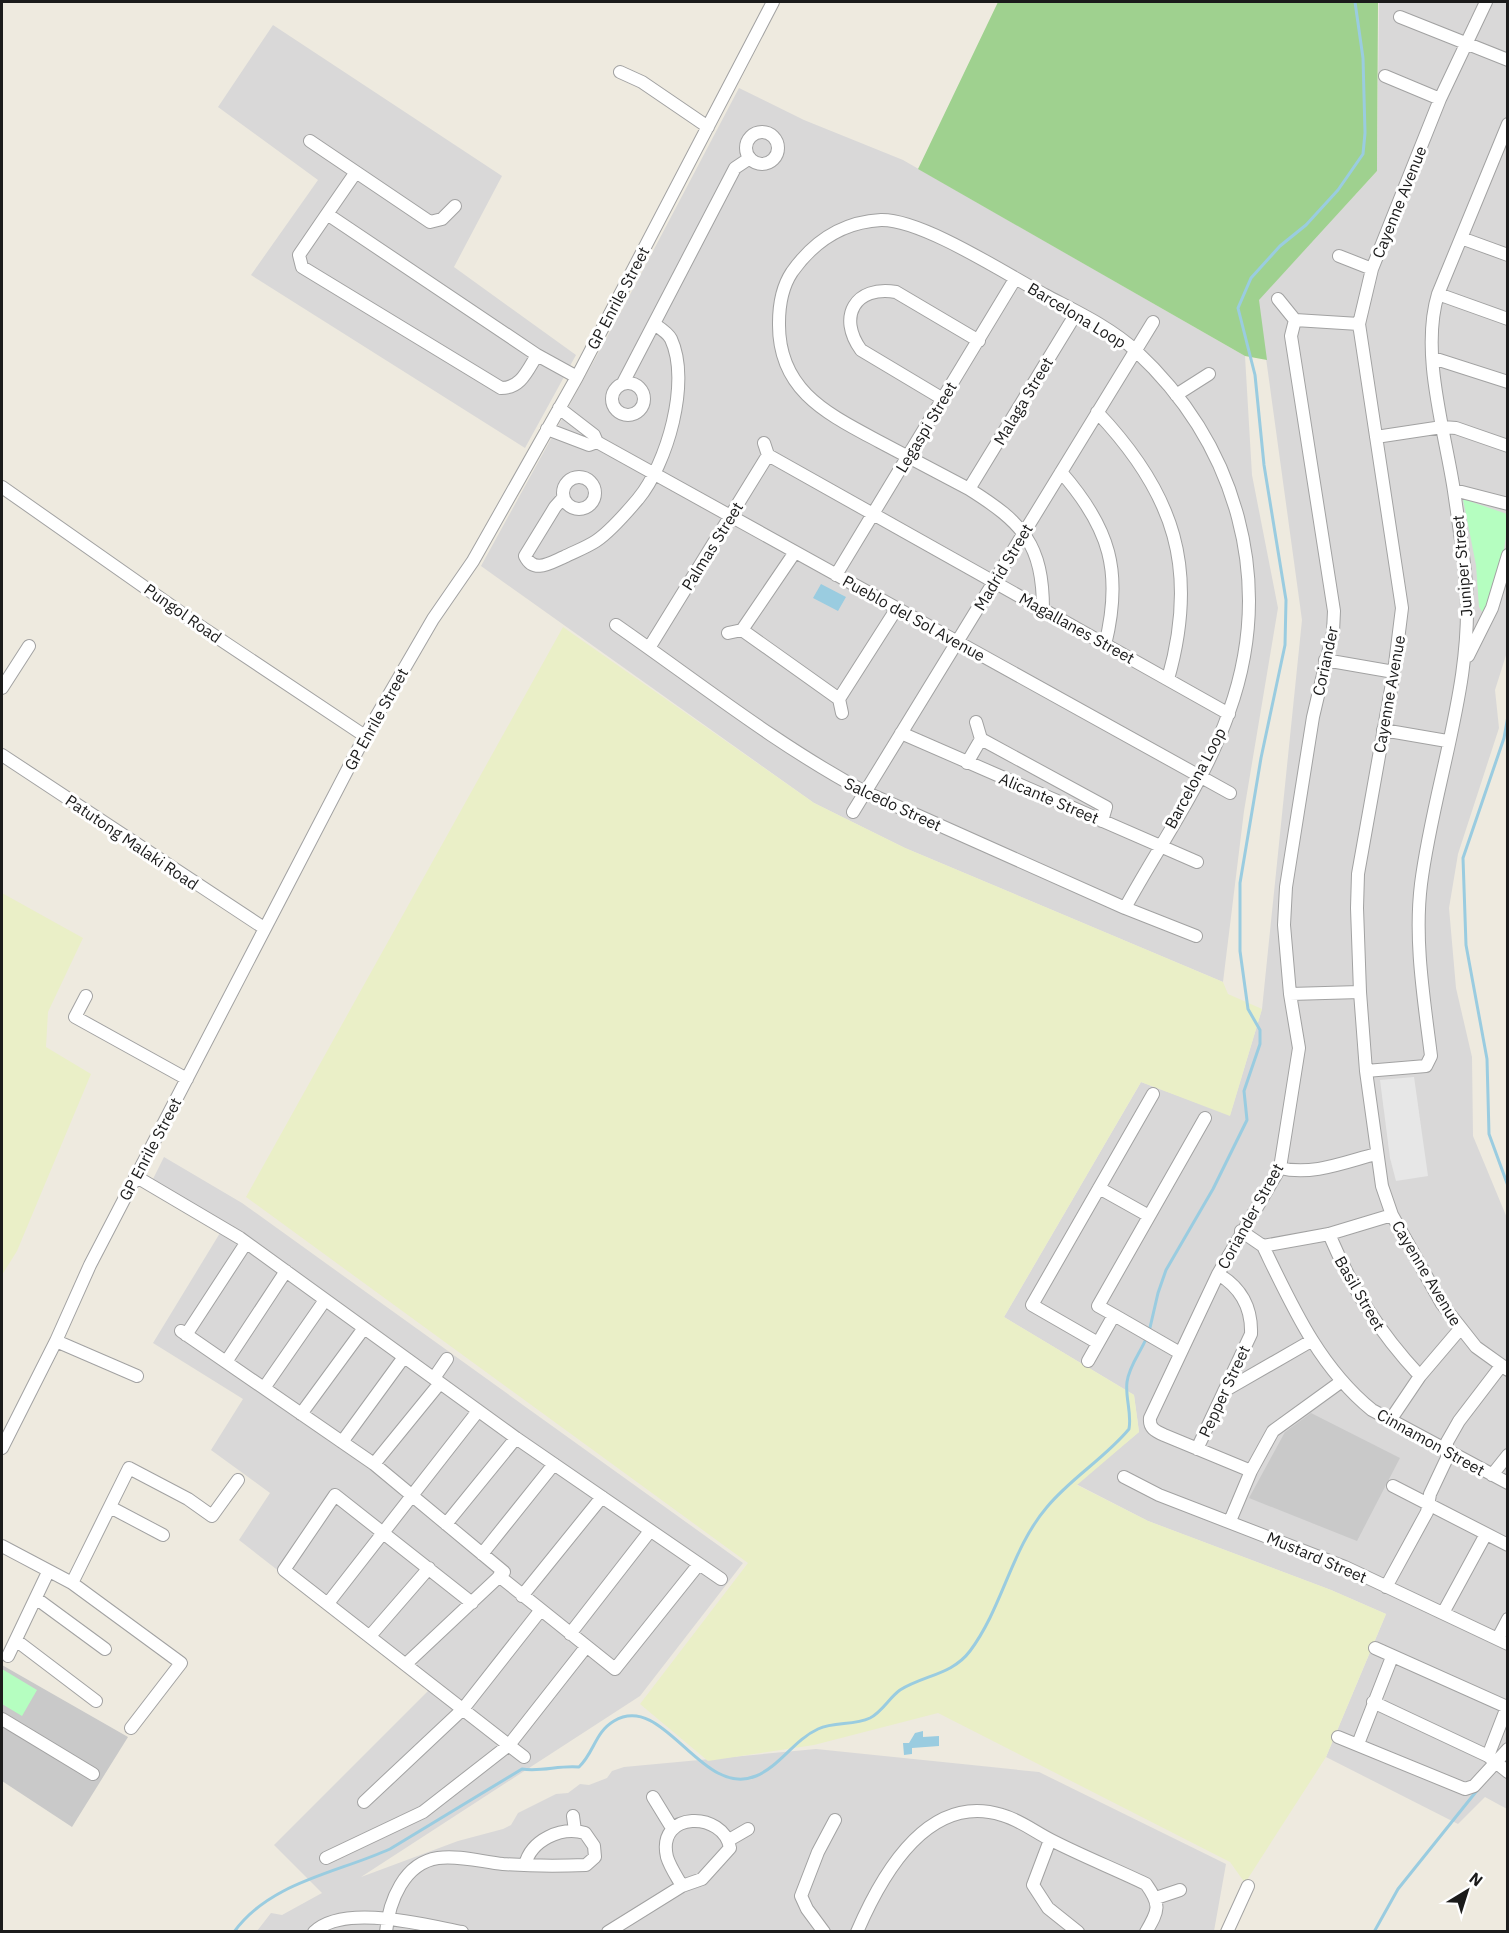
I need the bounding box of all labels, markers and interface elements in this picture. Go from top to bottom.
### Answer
street label: Cayenne Avenue [1367,143,1431,261]
street label: GP Enrile Street [582,243,654,353]
street label: Barcelona Loop [1024,278,1130,352]
street label: Malaga Street [989,353,1057,449]
street label: Legaspi Street [891,378,961,476]
street label: Palmas Street [677,498,747,594]
street label: Juniper Street [1448,514,1476,618]
street label: Madrid Street [969,520,1037,614]
street label: Pueblo del Sol Avenue [839,570,989,666]
street label: Pungol Road [140,579,226,647]
street label: Magallanes Street [1016,588,1138,668]
street label: Coriander [1308,624,1342,697]
street label: Cayenne Avenue [1369,633,1409,754]
street label: GP Enrile Street [340,664,412,774]
street label: Barcelona Loop [1160,724,1230,832]
street label: Alicante Street [996,768,1102,828]
street label: Salcedo Street [841,773,945,835]
street label: Patutong Malaki Road [62,790,202,894]
street label: GP Enrile Street [114,1094,186,1204]
street label: Coriander Street [1213,1160,1287,1272]
street label: Cayenne Avenue [1388,1217,1466,1329]
street label: Basil Street [1331,1252,1389,1334]
street label: Pepper Street [1194,1342,1254,1440]
street label: Cinnamon Street [1374,1404,1488,1480]
street label: Mustard Street [1264,1527,1370,1587]
north arrow [1437,1861,1497,1921]
text: N [1466,1868,1487,1891]

